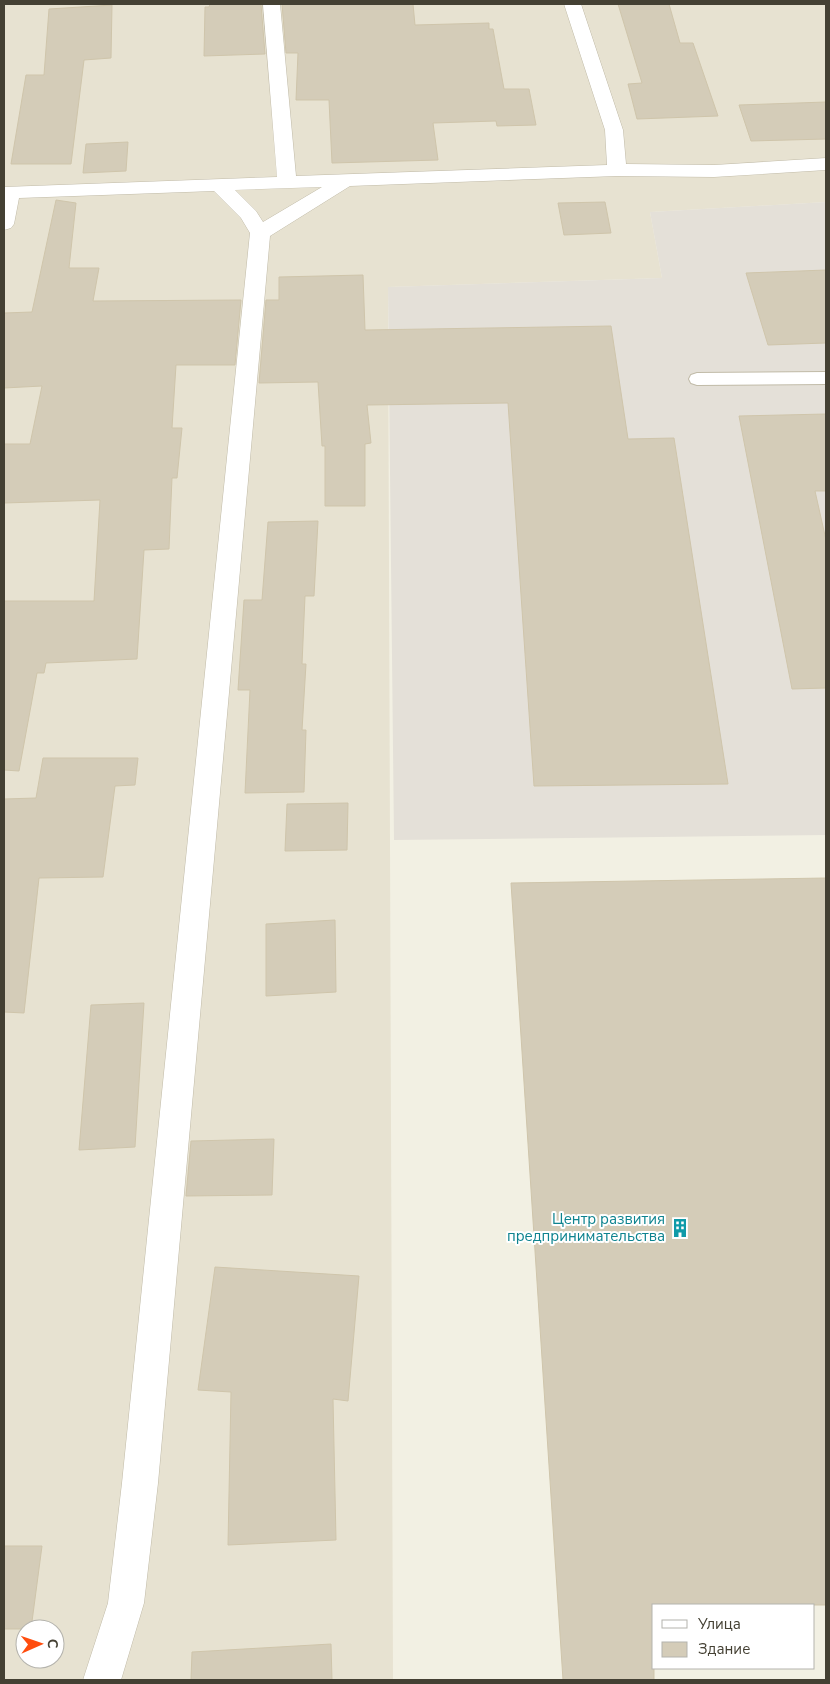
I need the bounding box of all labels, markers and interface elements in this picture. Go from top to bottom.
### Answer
place label: Центр развития предпринимательства [507,1209,665,1246]
building icon: Центр развития предпринимательства [669,1217,691,1239]
legend [652,1604,815,1669]
text: Улица [697,1614,741,1634]
north arrow [15,1619,65,1669]
text: С [43,1638,62,1649]
text: Здание [698,1639,750,1659]

